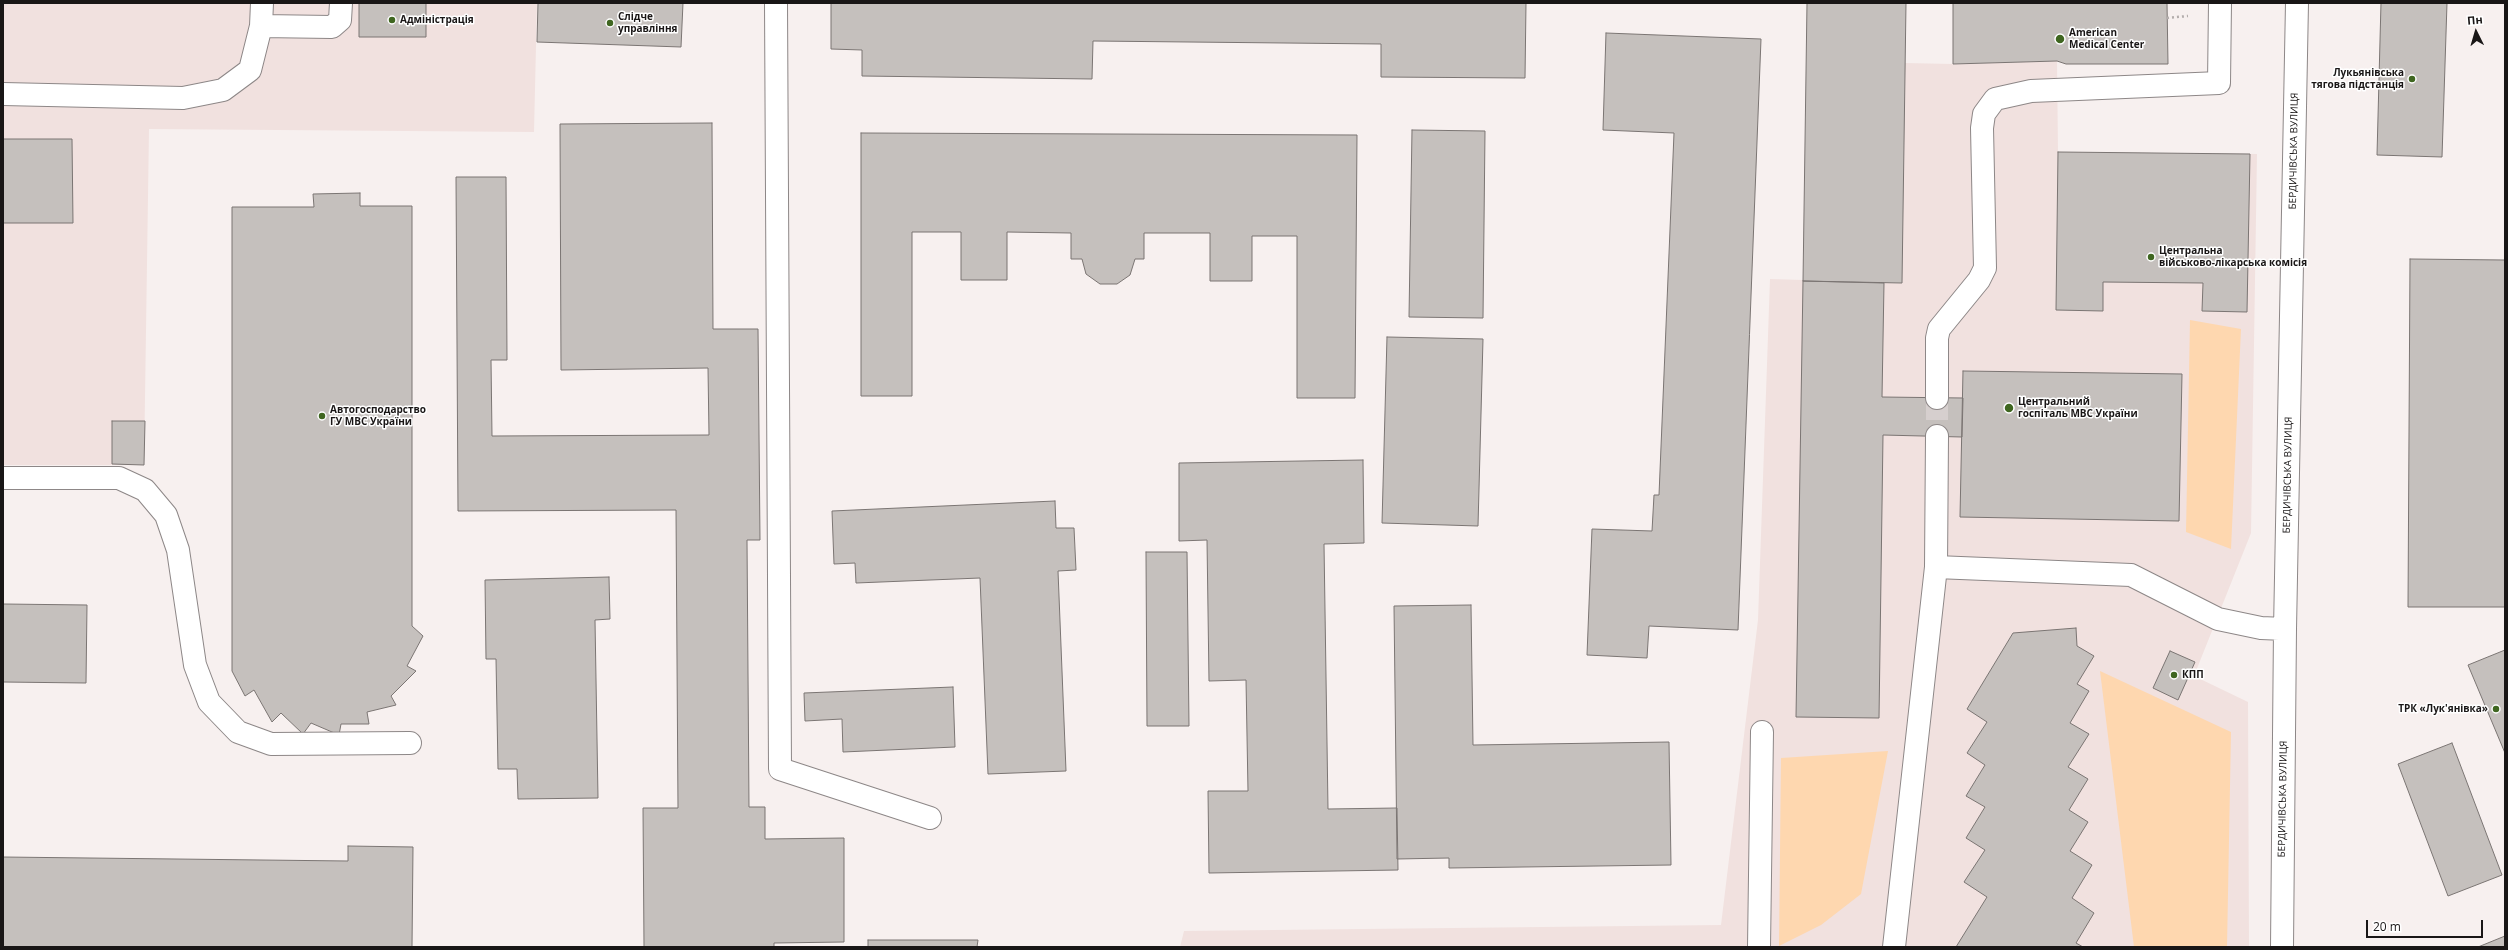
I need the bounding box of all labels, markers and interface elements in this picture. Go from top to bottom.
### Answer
place label: Слідче управління [618,11,678,34]
text: Пн [2467,11,2483,28]
north arrow [2456,12,2496,52]
place label: Адміністрація [400,14,474,26]
marker: Адміністрація [387,15,397,25]
marker: Слідче управління [605,18,615,28]
place label: American Medical Center [2069,27,2144,50]
marker: American Medical Center [2054,33,2066,45]
place label: Лукьянiвська тягова пiдстанцiя [2311,67,2404,90]
marker: Лукьянiвська тягова пiдстанцiя [2407,74,2417,84]
street label: БЕРДИЧІВСЬКА ВУЛИЦЯ [2287,92,2301,210]
place label: Центральна військово-лікарська комісія [2159,245,2307,268]
marker: Центральна військово-лікарська комісія [2146,252,2156,262]
place label: Центральний госпіталь МВС України [2018,396,2138,420]
marker: Центральний госпіталь МВС України [2003,402,2015,414]
place label: Автогосподарство ГУ МВС України [330,404,426,428]
marker: Автогосподарство ГУ МВС України [317,411,327,421]
street label: БЕРДИЧІВСЬКА ВУЛИЦЯ [2281,416,2295,534]
place label: КПП [2182,669,2204,681]
marker: КПП [2169,670,2179,680]
place label: ТРК «Лук'янівка» [2398,703,2488,715]
marker: ТРК «Лук'янівка» [2491,704,2501,714]
street label: БЕРДИЧІВСЬКА ВУЛИЦЯ [2276,740,2290,858]
scale bar [2368,912,2485,938]
text: 20 m [2373,918,2401,935]

